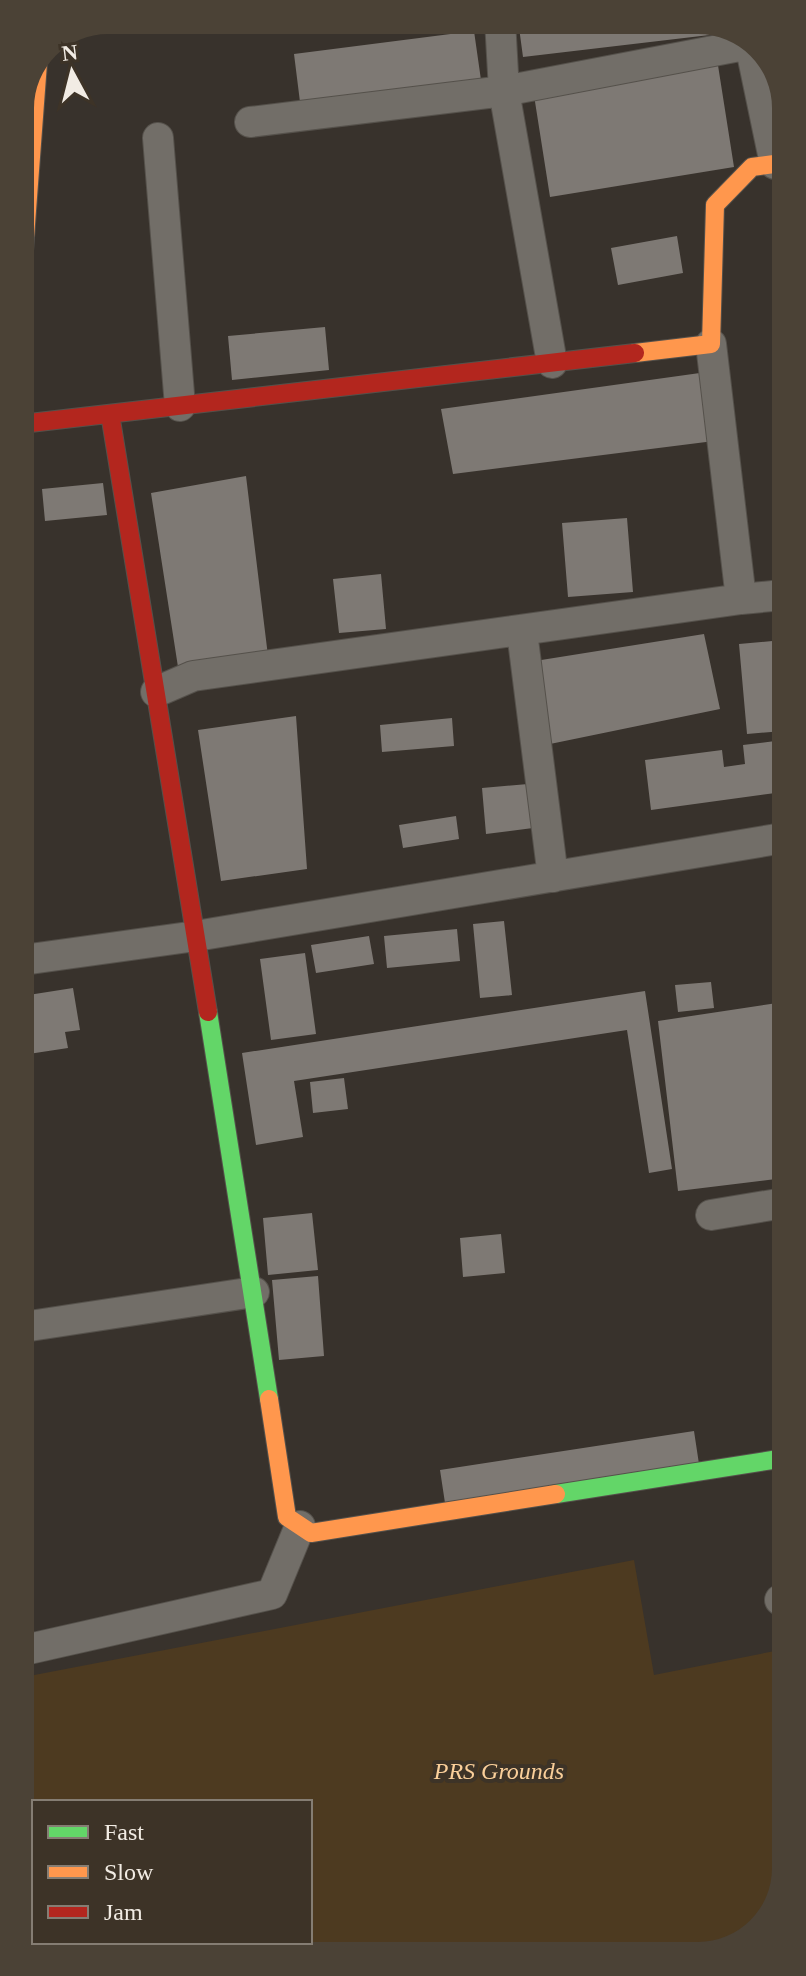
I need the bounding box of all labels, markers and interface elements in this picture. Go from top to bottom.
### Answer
north arrow [32,32,112,112]
text: N [60,39,79,66]
park label: PRS Grounds [433,1758,564,1784]
legend [32,1800,312,1944]
text: Fast [104,1819,144,1845]
text: Slow [104,1859,154,1885]
text: Jam [104,1899,143,1925]

